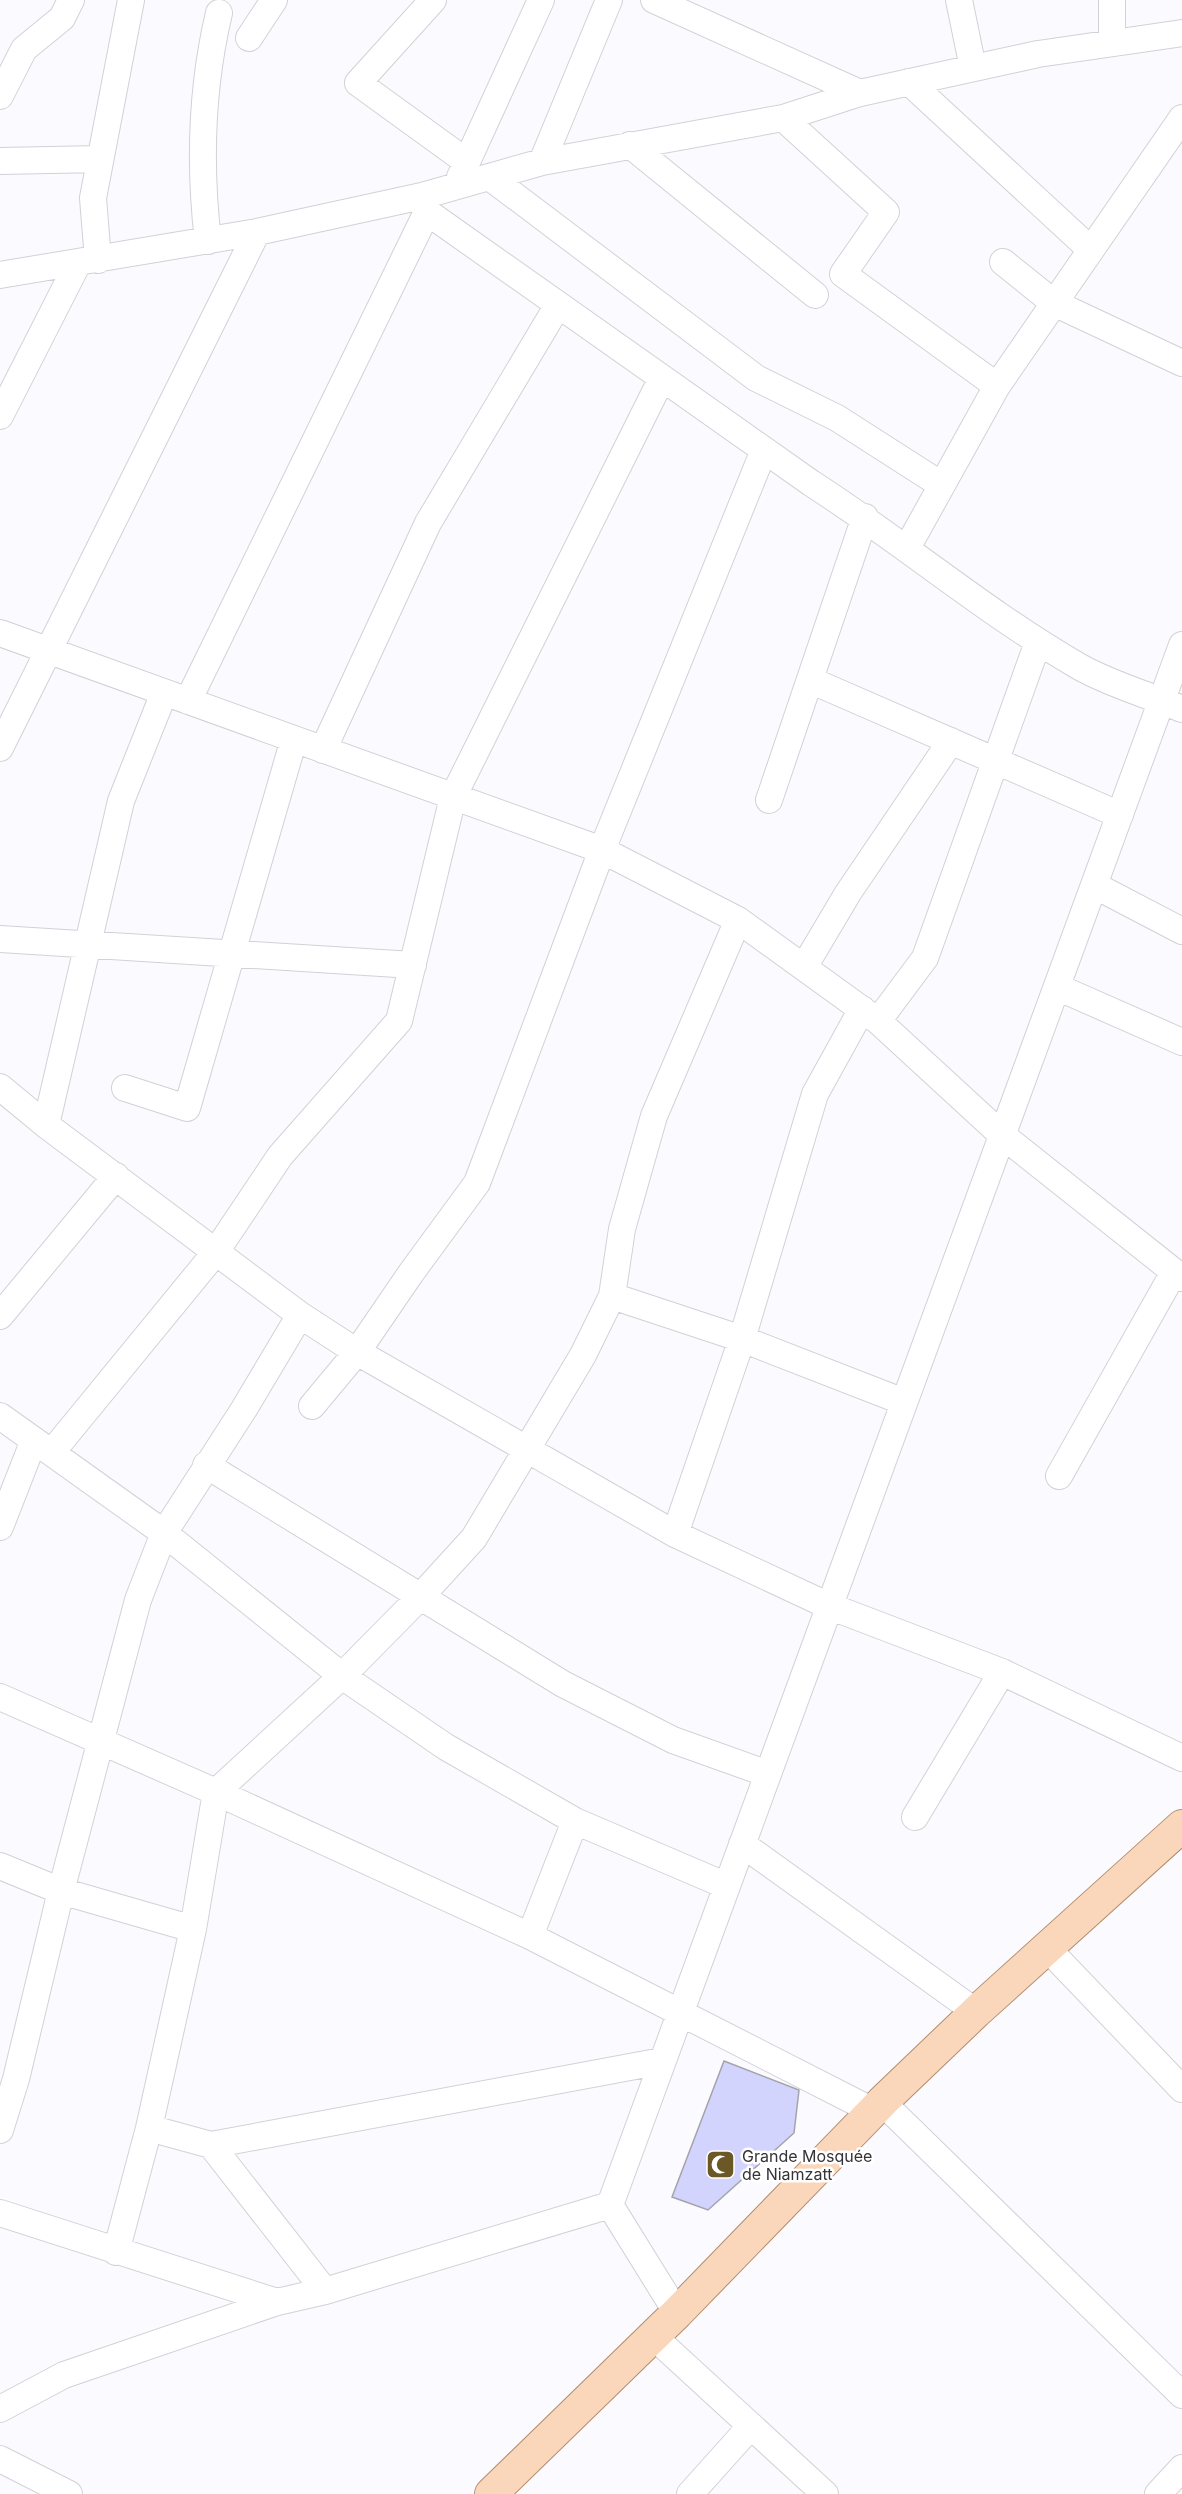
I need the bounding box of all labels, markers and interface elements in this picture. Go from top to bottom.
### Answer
place label: Grande Mosquée de Niamzatt [742,2146,872,2184]
mosque icon: Grande Mosquée de Niamzatt [705,2149,737,2181]

